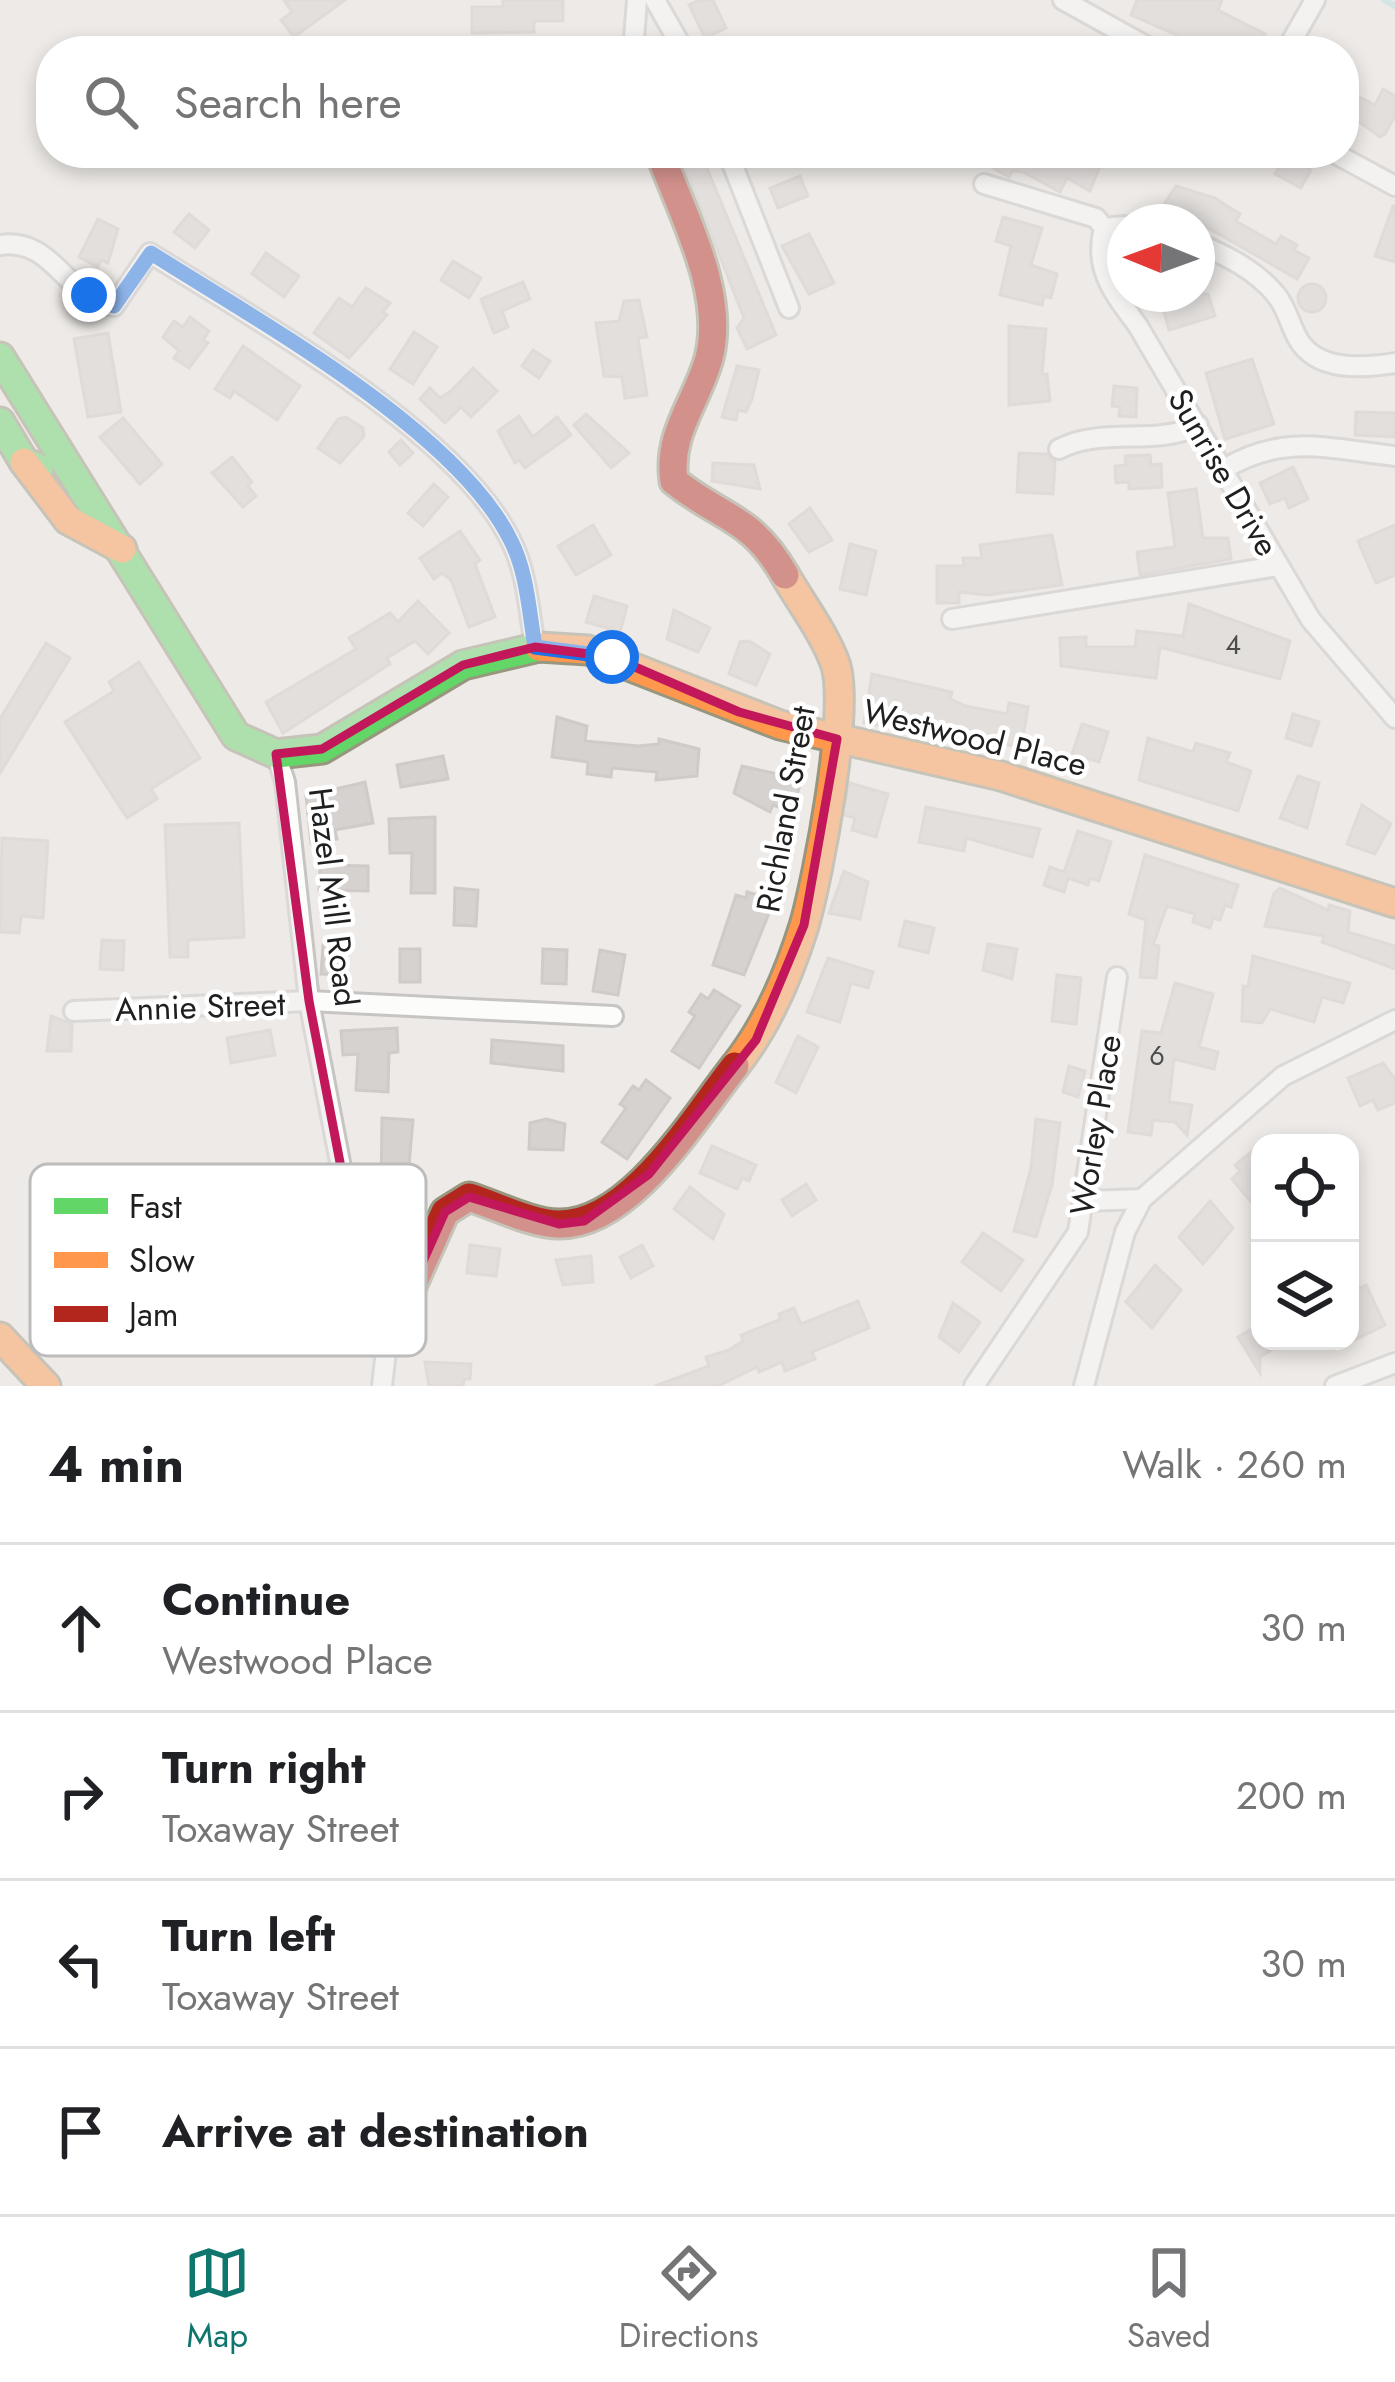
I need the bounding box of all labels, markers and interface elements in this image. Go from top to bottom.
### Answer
search box [36,36,1359,168]
icon: search [78,69,144,135]
text: Search here [174,70,402,135]
north arrow [1107,204,1215,312]
route end [62,268,116,322]
street label: Sunrise Drive [1157,380,1290,565]
house number: 4 [1225,625,1241,664]
route start [585,630,639,684]
street label: Westwood Place [858,687,1092,788]
street label: Richland Street [744,702,827,916]
street label: Hazel Mill Road [297,785,370,1009]
street label: Annie Street [114,980,286,1033]
street label: Worley Place [1058,1031,1133,1219]
house number: 6 [1149,1036,1165,1075]
map controls [1251,1134,1359,1350]
button: locate [1251,1134,1359,1242]
legend [30,1164,426,1356]
text: Fast [129,1183,182,1230]
text: Slow [129,1237,195,1284]
button: layers [1251,1242,1359,1350]
text: Jam [125,1291,179,1338]
text: 4 min [48,1427,184,1501]
text: Walk · 260 m [1122,1436,1347,1493]
text: Continue [162,1567,350,1632]
icon: ahead [48,1595,114,1661]
text: 30 m [1260,1599,1347,1656]
text: Westwood Place [162,1632,433,1689]
text: Turn right [162,1735,366,1800]
icon: right [48,1763,114,1829]
text: 200 m [1236,1767,1347,1824]
text: Toxaway Street [162,1800,399,1857]
text: Turn left [162,1903,335,1968]
icon: left [48,1931,114,1997]
text: 30 m [1260,1935,1347,1992]
text: Toxaway Street [162,1968,399,2025]
icon: arrive [48,2099,114,2165]
text: Arrive at destination [162,2099,589,2164]
tab: Map [184,2240,250,2359]
tab: Directions [619,2240,759,2359]
tab: Saved [1127,2240,1211,2359]

